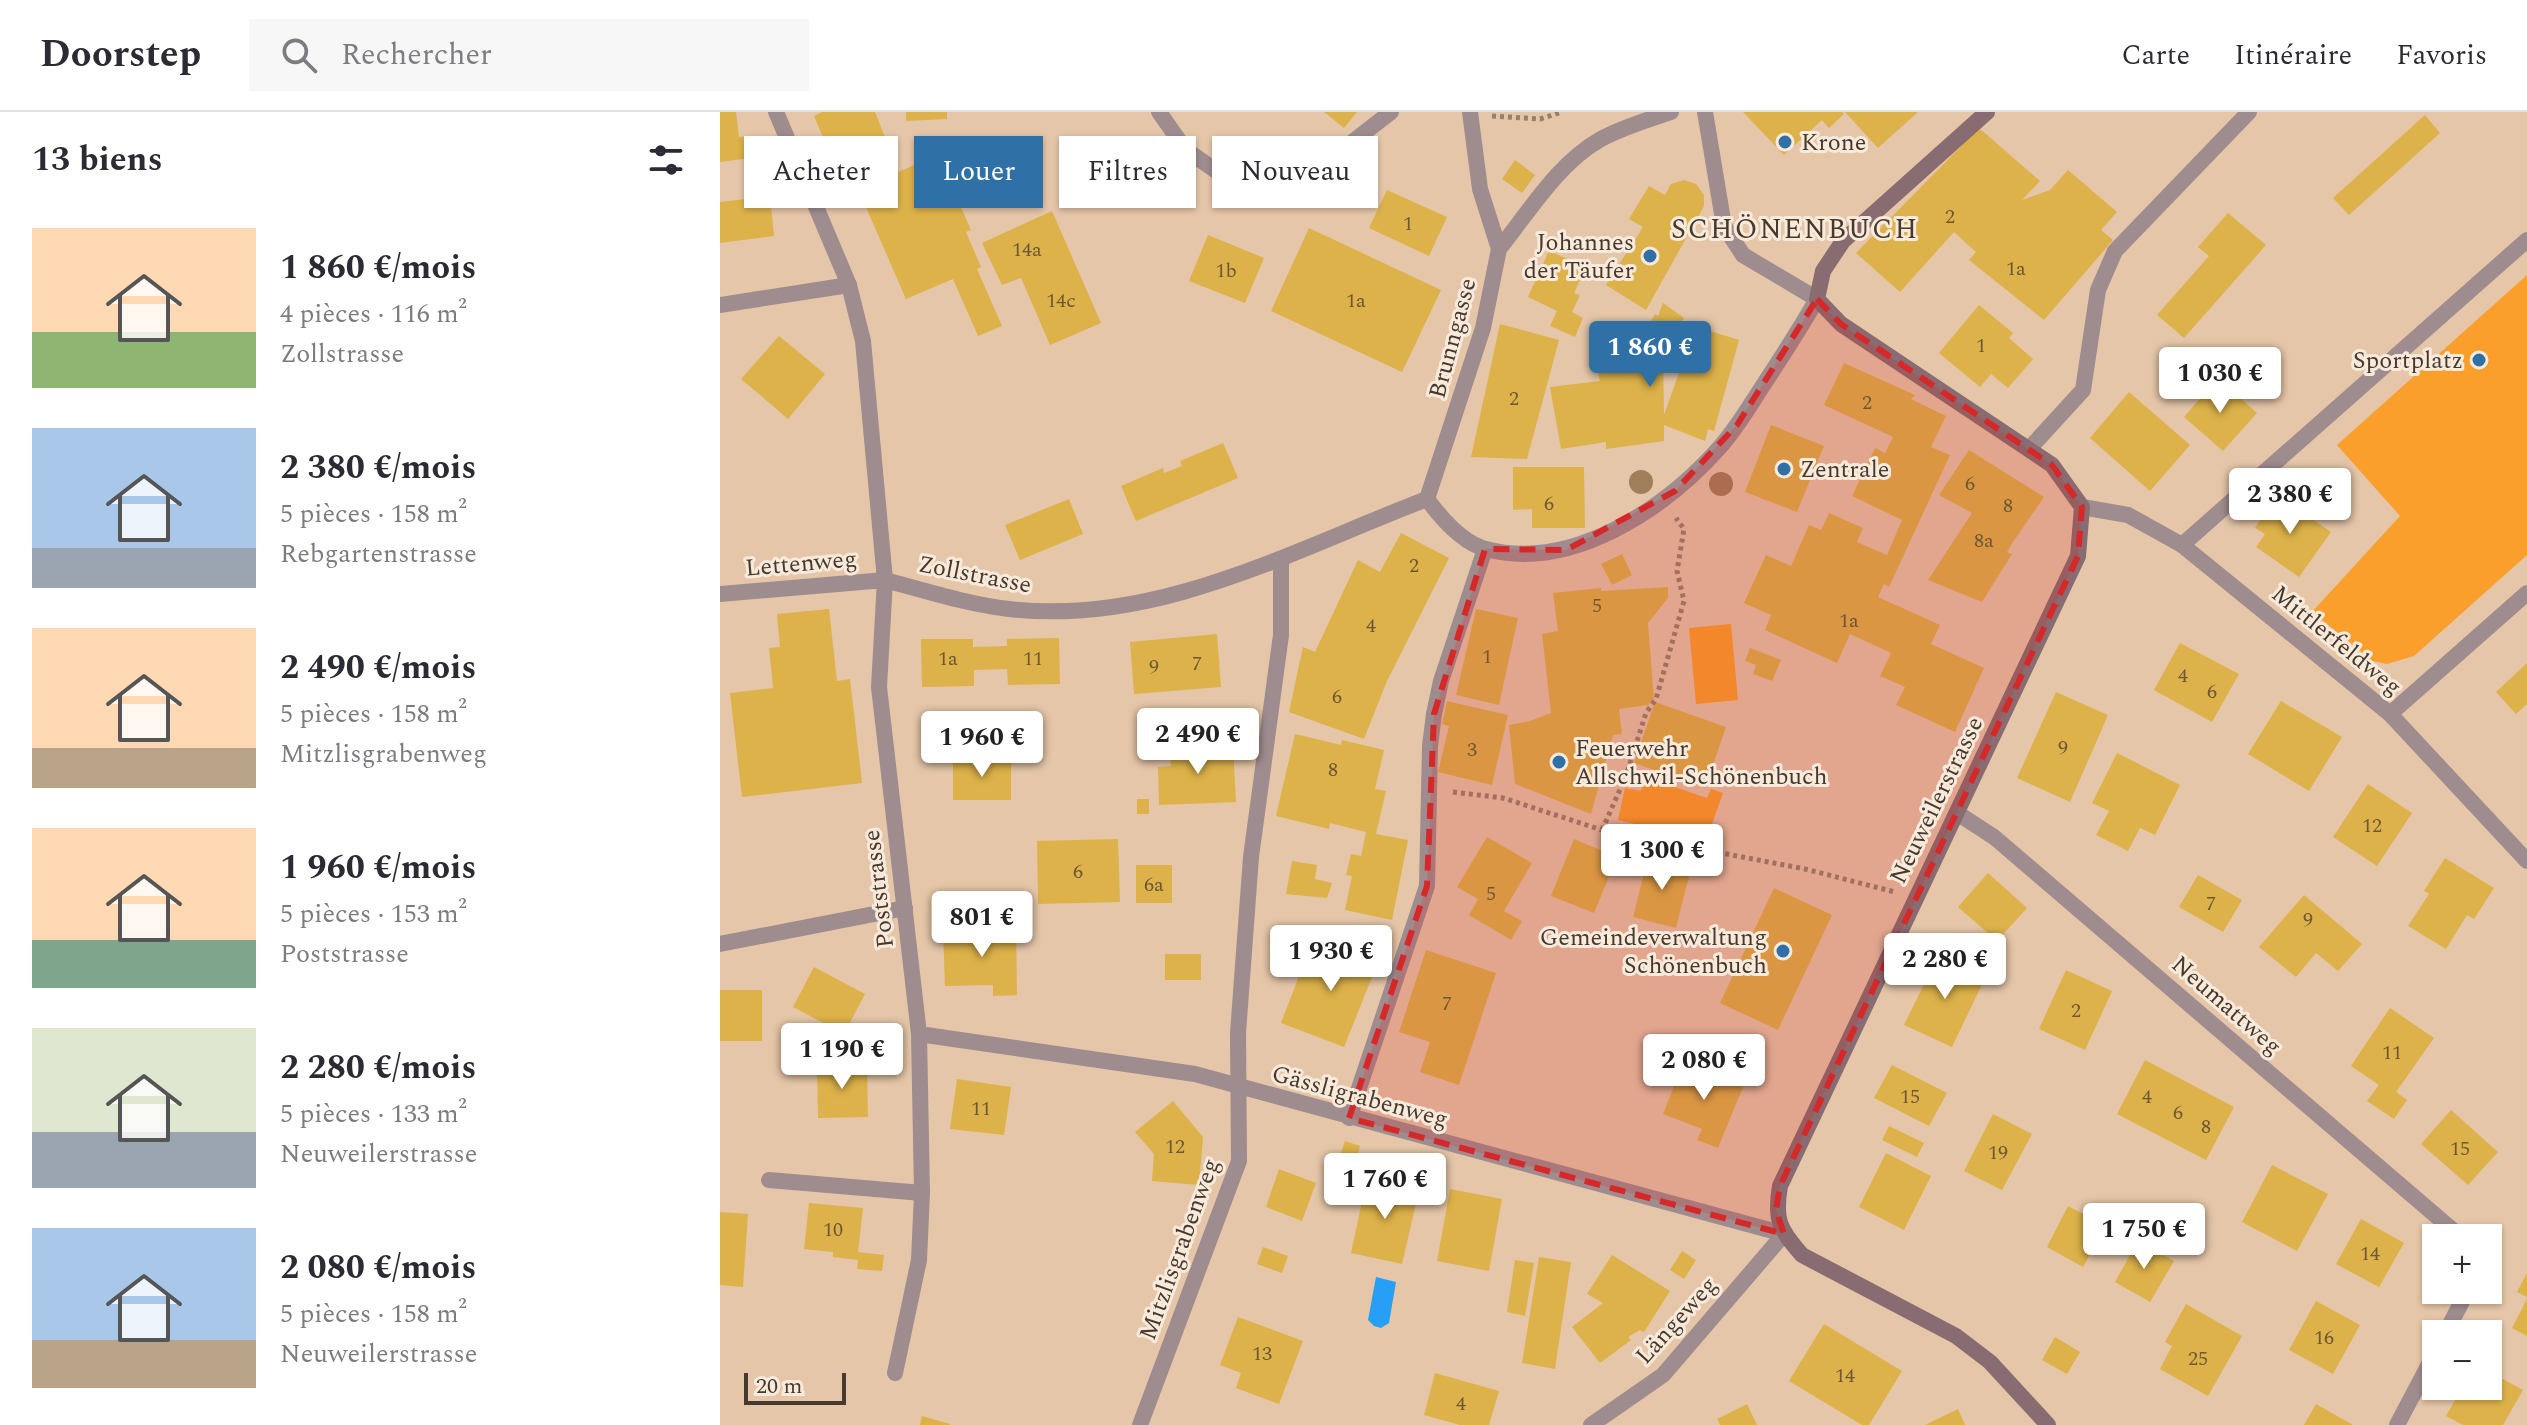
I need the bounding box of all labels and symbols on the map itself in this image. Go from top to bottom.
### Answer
place label: Krone [1801,125,1866,161]
marker: Krone [1776,133,1794,151]
house number: 2 [1945,202,1955,232]
district label: SCHÖNENBUCH [1671,208,1919,251]
house number: 1 [1403,209,1413,239]
place label: Johannes der Täufer [1524,225,1634,289]
house number: 14a [1012,235,1042,265]
marker: Johannes der Täufer [1641,247,1659,265]
house number: 1a [2006,254,2026,284]
house number: 1b [1215,256,1237,286]
street label: Brunngasse [1420,274,1486,402]
house number: 14c [1046,286,1076,316]
house number: 1a [1346,286,1366,316]
pin: 1 860 € [1576,321,1724,389]
house number: 1 [1976,331,1986,361]
place label: Sportplatz [2353,343,2463,379]
pin: 1 030 € [2146,347,2294,415]
marker: Sportplatz [2470,351,2488,369]
house number: 2 [1509,384,1519,414]
house number: 2 [1862,388,1872,418]
place label: Zentrale [1800,452,1889,488]
marker: Zentrale [1775,460,1793,478]
pin: 2 380 € [2216,468,2364,536]
house number: 6 [1965,469,1975,499]
house number: 6 [1544,489,1554,519]
house number: 8 [2003,491,2013,521]
house number: 8a [1974,526,1994,556]
street label: Lettenweg [744,541,858,587]
street label: Zollstrasse [915,546,1034,604]
house number: 2 [1409,551,1419,581]
street label: Mittlerfeldweg [2263,577,2410,705]
house number: 5 [1592,591,1602,621]
house number: 1a [1839,606,1859,636]
house number: 4 [1366,611,1376,641]
house number: 1 [1482,642,1492,672]
house number: 1a [938,644,958,674]
house number: 11 [1023,644,1043,674]
house number: 7 [1192,649,1202,679]
house number: 9 [1149,652,1159,682]
house number: 4 [2178,661,2188,691]
house number: 6 [2207,677,2217,707]
house number: 6 [1332,682,1342,712]
pin: 2 490 € [1124,708,1272,776]
pin: 1 960 € [908,711,1056,779]
street label: Neuweilerstrasse [1881,711,1993,890]
place label: Feuerwehr Allschwil-Schönenbuch [1575,731,1827,795]
house number: 9 [2058,733,2068,763]
house number: 3 [1467,735,1477,765]
marker: Feuerwehr Allschwil-Schönenbuch [1550,753,1568,771]
house number: 8 [1328,755,1338,785]
house number: 12 [2362,811,2382,841]
pin: 1 300 € [1588,824,1736,892]
street label: Poststrasse [854,828,904,950]
house number: 6 [1073,857,1083,887]
house number: 6a [1144,870,1164,900]
house number: 5 [1486,879,1496,909]
house number: 7 [2206,889,2216,919]
pin: 801 € [926,891,1038,959]
house number: 9 [2303,905,2313,935]
place label: Gemeindeverwaltung Schönenbuch [1540,920,1767,984]
pin: 1 930 € [1257,925,1405,993]
pin: 2 280 € [1871,933,2019,1001]
marker: Gemeindeverwaltung Schönenbuch [1774,942,1792,960]
street label: Neumattweg [2163,947,2290,1064]
house number: 7 [1442,989,1452,1019]
house number: 2 [2071,996,2081,1026]
pin: 1 190 € [768,1023,916,1091]
pin: 2 080 € [1630,1034,1778,1102]
house number: 11 [2382,1038,2402,1068]
street label: Gässligrabenweg [1268,1056,1452,1138]
house number: 15 [1900,1082,1920,1112]
house number: 4 [2142,1082,2152,1112]
house number: 11 [971,1094,991,1124]
house number: 6 [2173,1098,2183,1128]
house number: 8 [2201,1112,2211,1142]
house number: 12 [1165,1132,1185,1162]
house number: 15 [2450,1134,2470,1164]
house number: 19 [1988,1138,2008,1168]
street label: Mitzlisgrabenweg [1130,1153,1230,1345]
pin: 1 760 € [1311,1153,1459,1221]
pin: 1 750 € [2070,1203,2218,1271]
house number: 10 [823,1215,843,1245]
house number: 14 [2360,1239,2380,1269]
street label: Längeweg [1627,1268,1726,1373]
house number: 16 [2314,1323,2334,1353]
house number: 13 [1252,1339,1272,1369]
house number: 25 [2188,1344,2208,1374]
house number: 14 [1835,1361,1855,1391]
scale bar [744,1369,846,1405]
house number: 4 [1456,1389,1466,1419]

